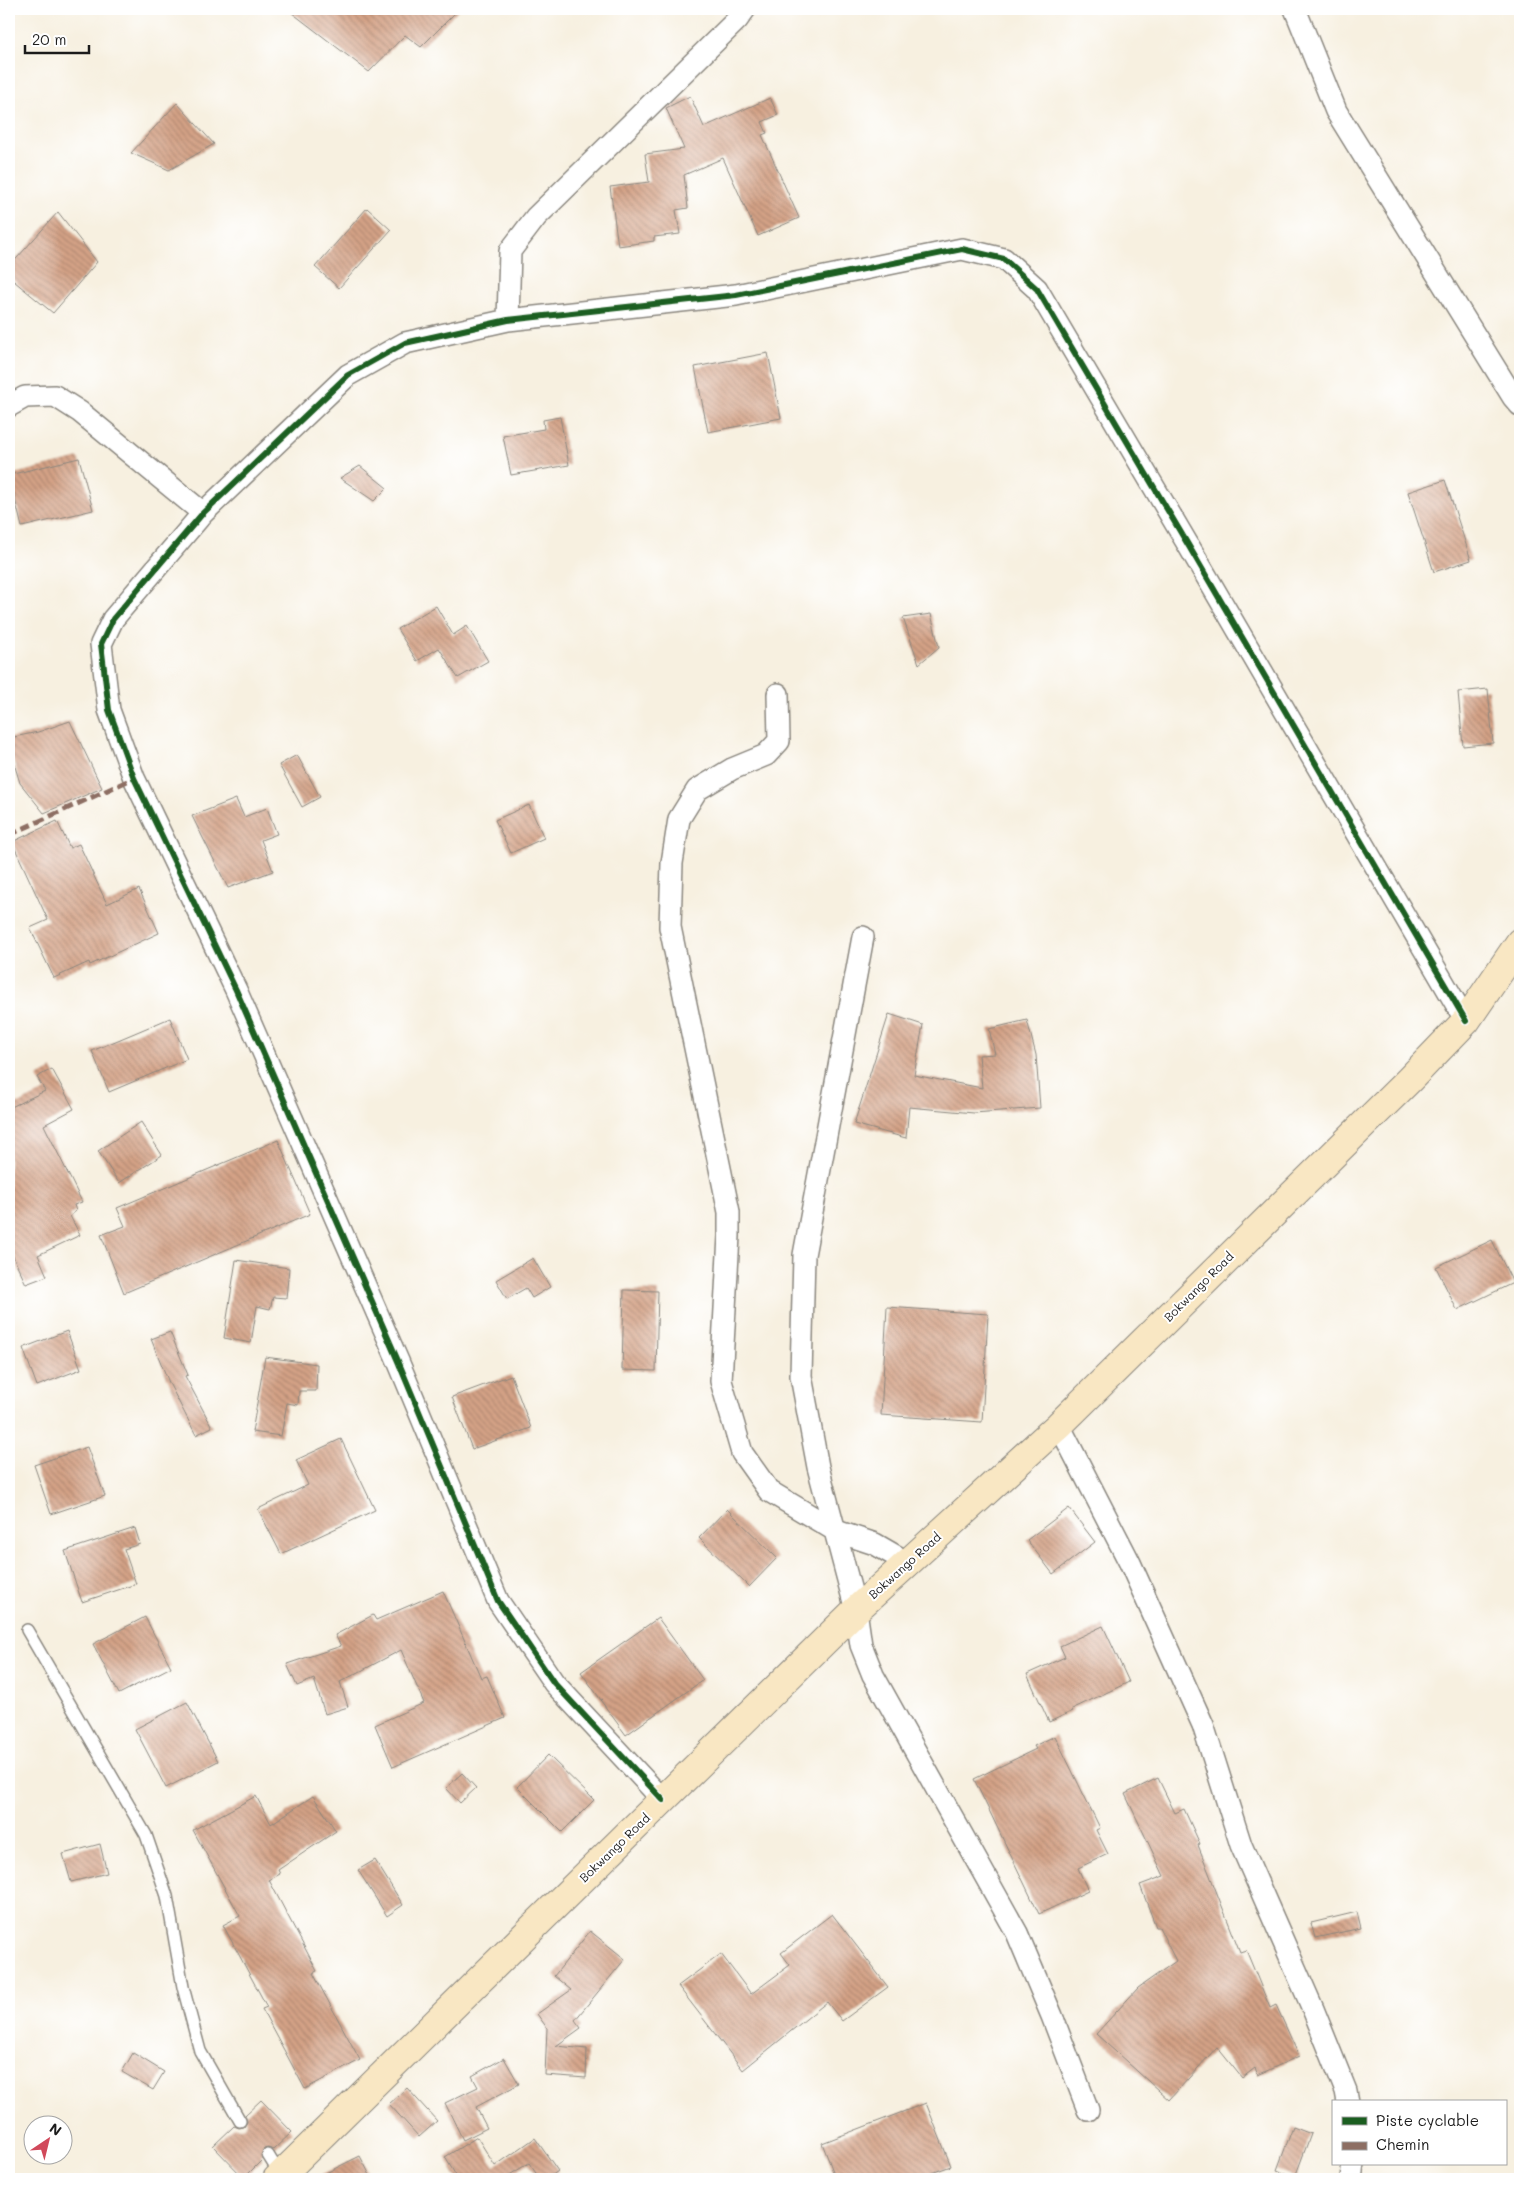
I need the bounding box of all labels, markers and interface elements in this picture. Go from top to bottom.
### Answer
scale bar [25,22,89,54]
text: 20 m [32,29,66,49]
street label: Bokwango Road [1160,1248,1237,1325]
street label: Bokwango Road [865,1528,944,1602]
street label: Bokwango Road [576,1809,653,1885]
legend [1332,2100,1506,2166]
text: Piste cyclable [1376,2110,1479,2130]
north arrow [22,2116,72,2166]
text: N [46,2118,66,2140]
text: Chemin [1376,2134,1429,2154]

